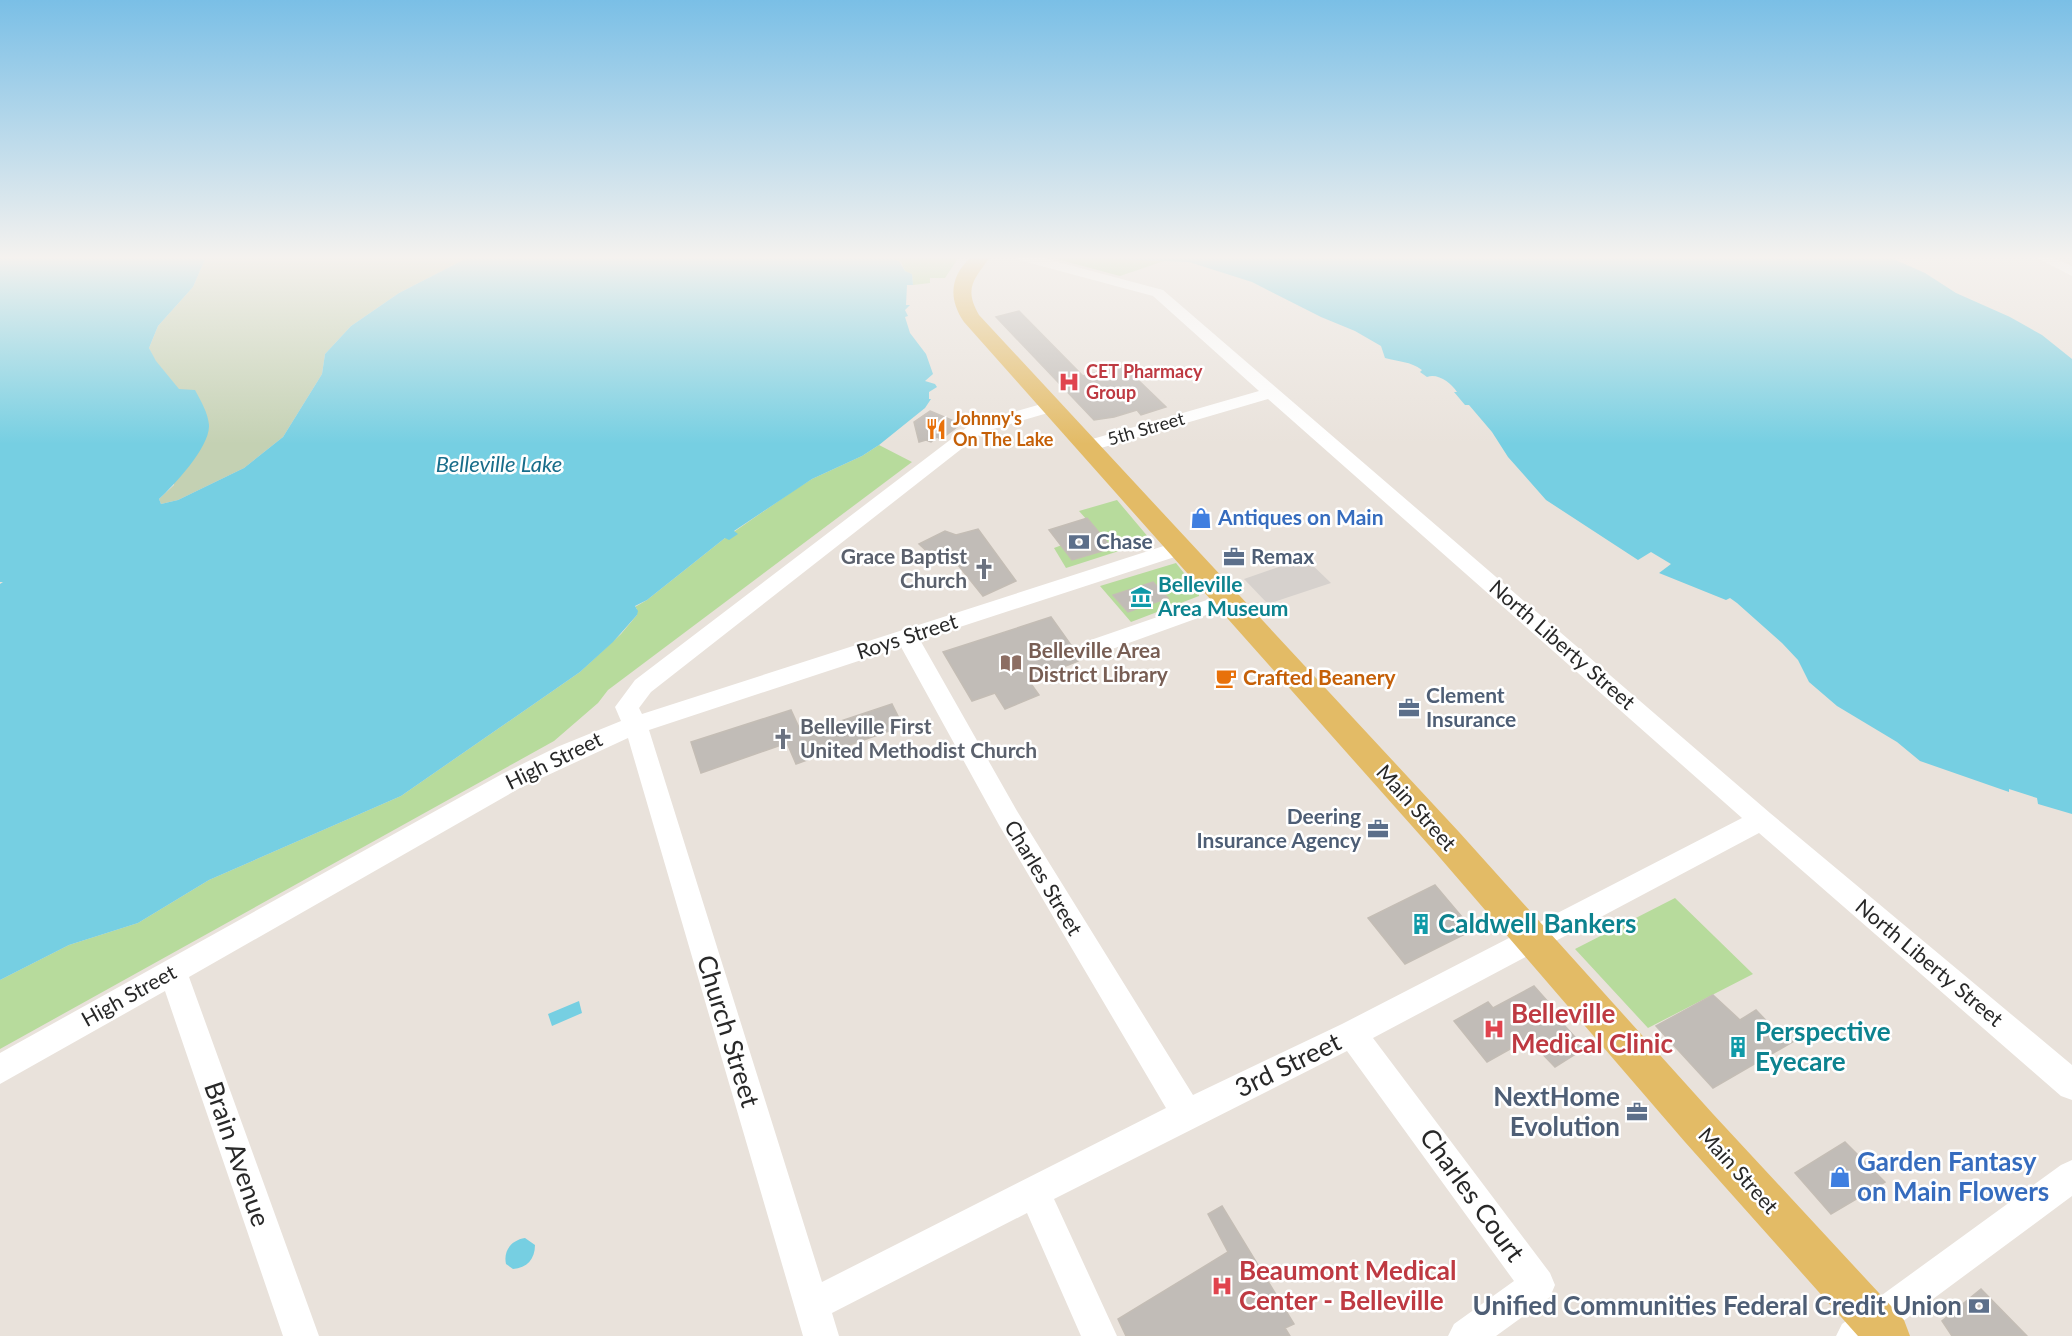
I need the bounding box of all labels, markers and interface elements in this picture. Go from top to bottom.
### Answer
place label: CET Pharmacy Group [1086,360,1203,403]
hospital icon: CET Pharmacy Group [1057,370,1081,394]
street label: 5th Street [1105,406,1187,449]
place label: Johnny's On The Lake [953,407,1054,450]
restaurant icon: Johnny's On The Lake [924,417,948,441]
water label: Belleville Lake [436,450,562,477]
place label: Antiques on Main [1217,504,1384,529]
shop icon: Antiques on Main [1189,506,1213,530]
place label: Chase [1096,528,1153,553]
bank icon: Chase [1067,530,1091,554]
place label: Grace Baptist Church [841,543,967,592]
place label: Remax [1251,543,1314,568]
office icon: Remax [1222,545,1246,569]
church icon: Grace Baptist Church [972,557,996,581]
place label: Belleville Area Museum [1157,571,1288,620]
street label: North Liberty Street [1485,574,1641,714]
museum icon: Belleville Area Museum [1129,585,1153,609]
street label: Roys Street [853,607,961,664]
place label: Belleville Area District Library [1028,637,1169,686]
library icon: Belleville Area District Library [999,651,1023,675]
place label: Crafted Beanery [1243,664,1396,689]
cafe icon: Crafted Beanery [1214,666,1238,690]
place label: Clement Insurance [1426,682,1516,731]
office icon: Clement Insurance [1397,696,1421,720]
place label: Belleville First United Methodist Church [800,713,1037,762]
street label: High Street [501,725,606,794]
church icon: Belleville First United Methodist Church [771,727,795,751]
street label: Main Street [1372,759,1463,855]
place label: Deering Insurance Agency [1197,803,1362,852]
street label: Charles Street [1000,815,1089,940]
office icon: Deering Insurance Agency [1366,817,1390,841]
street label: North Liberty Street [1851,893,2009,1031]
place label: Caldwell Bankers [1438,907,1636,939]
building icon: Caldwell Bankers [1409,912,1433,936]
street label: Church Street [691,951,767,1111]
street label: High Street [77,958,180,1031]
place label: Belleville Medical Clinic [1511,997,1673,1059]
place label: Perspective Eyecare [1755,1015,1891,1077]
hospital icon: Belleville Medical Clinic [1482,1017,1506,1041]
street label: 3rd Street [1229,1025,1346,1103]
building icon: Perspective Eyecare [1726,1035,1750,1059]
street label: Brain Avenue [198,1077,278,1230]
place label: NextHome Evolution [1493,1080,1620,1142]
office icon: NextHome Evolution [1625,1100,1649,1124]
street label: Charles Court [1414,1121,1532,1268]
street label: Main Street [1694,1122,1785,1218]
place label: Garden Fantasy on Main Flowers [1857,1145,2049,1207]
shop icon: Garden Fantasy on Main Flowers [1828,1165,1852,1189]
place label: Beaumont Medical Center - Belleville [1239,1254,1456,1316]
hospital icon: Beaumont Medical Center - Belleville [1210,1274,1234,1298]
place label: Unified Communities Federal Credit Union [1473,1289,1962,1321]
bank icon: Unified Communities Federal Credit Union [1967,1294,1991,1318]

